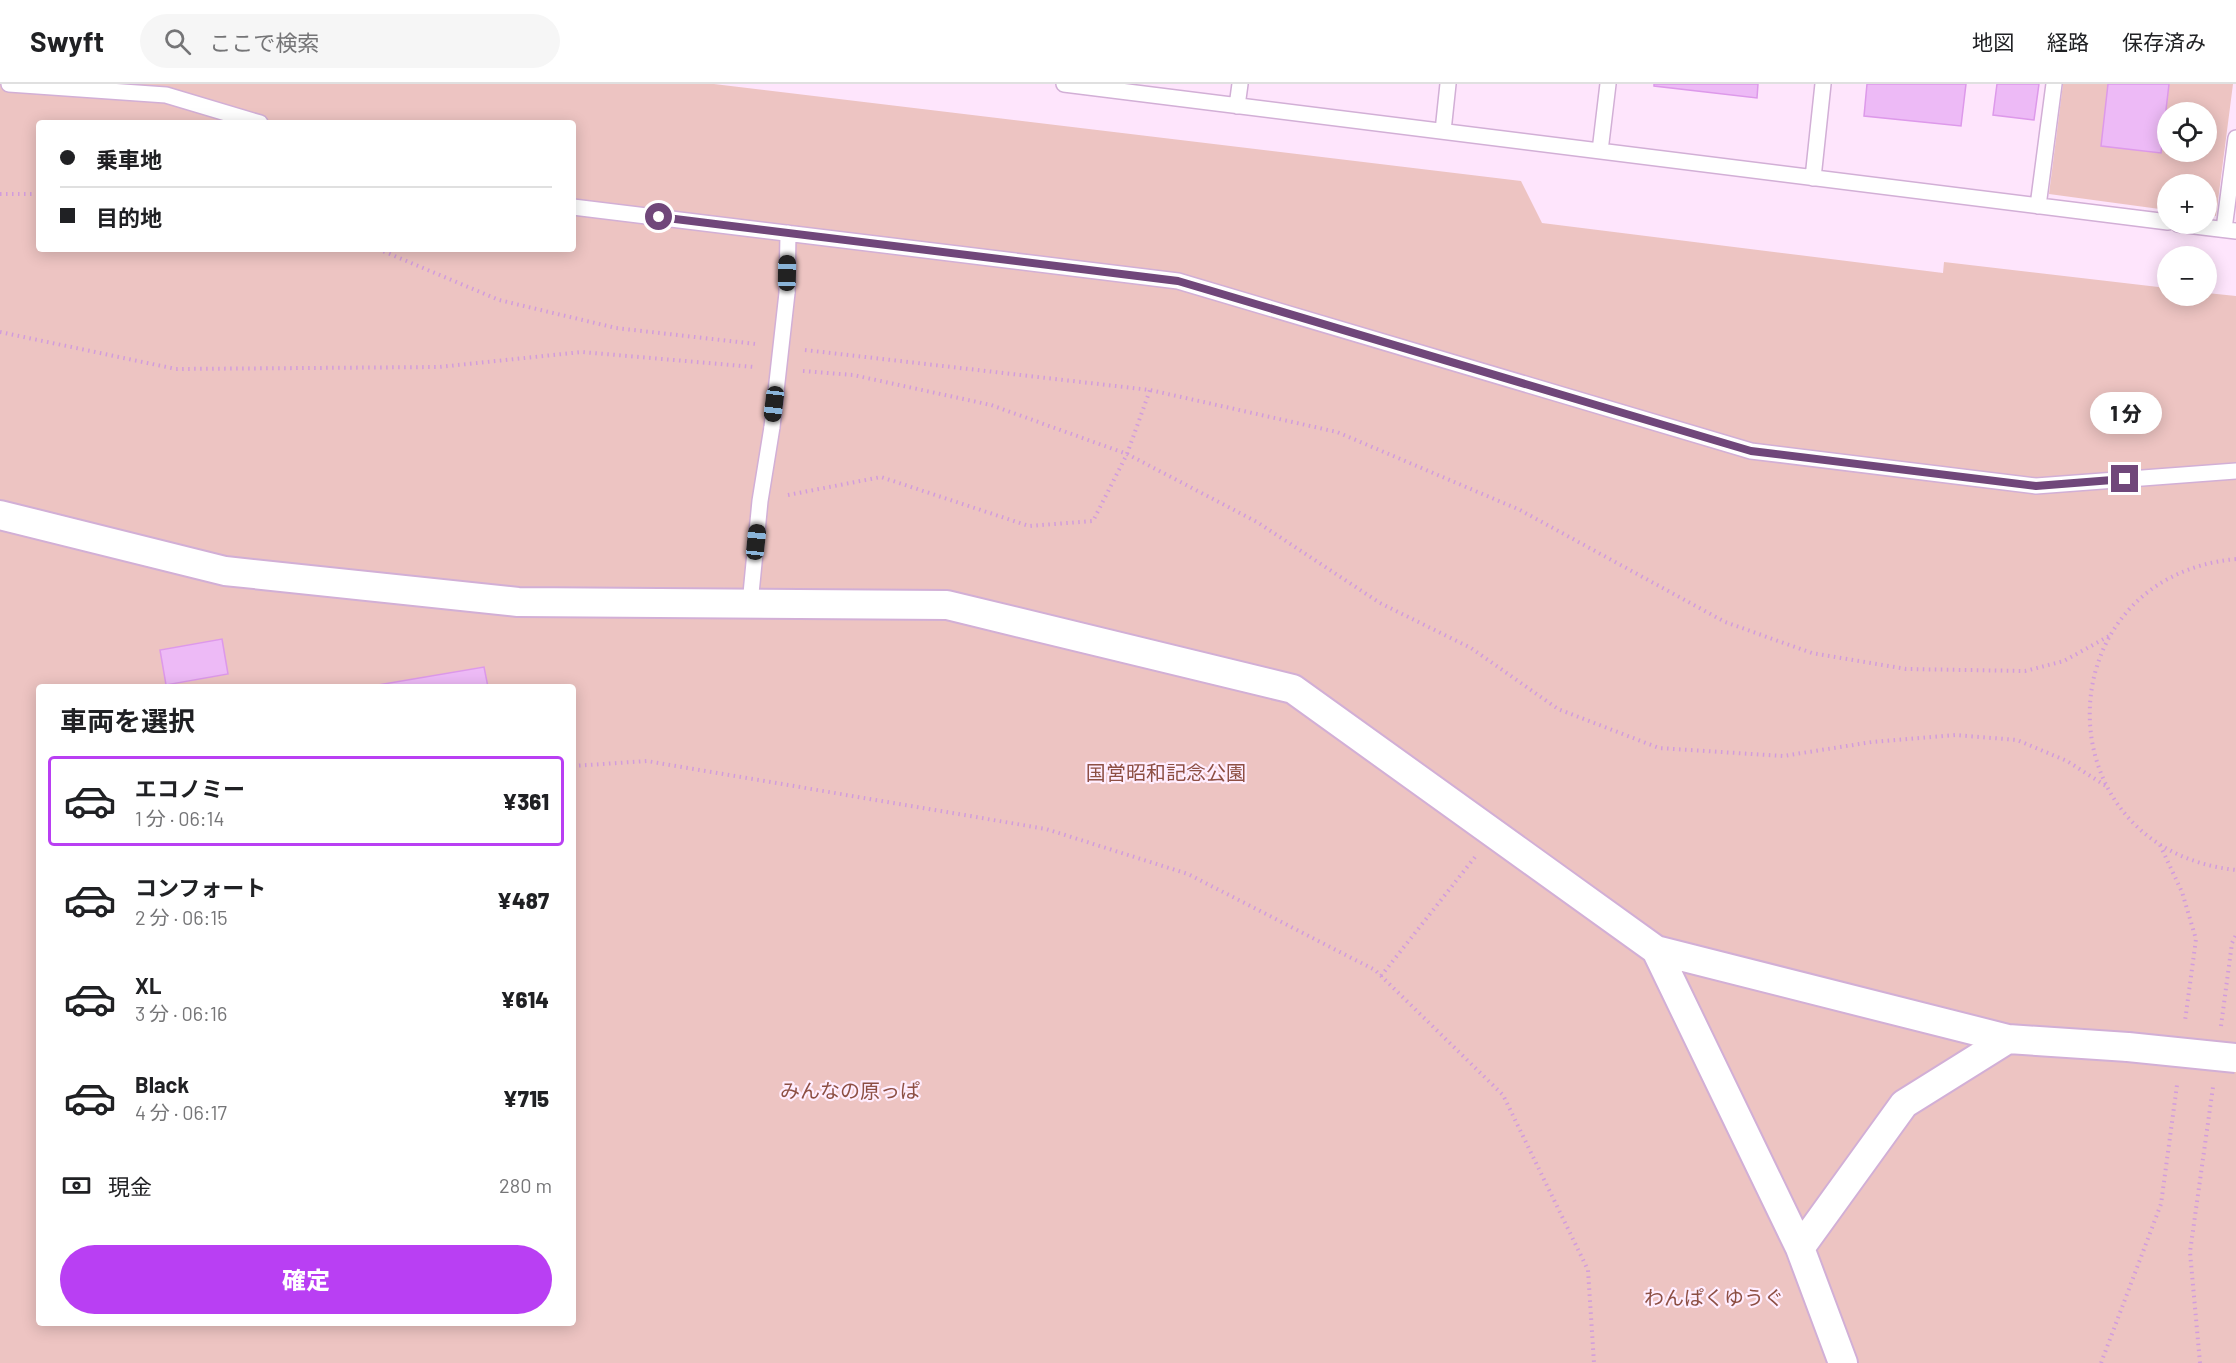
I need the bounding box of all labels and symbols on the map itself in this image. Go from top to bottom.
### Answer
route start [645,203,672,230]
car [778,255,796,291]
car [763,385,785,423]
callout: 1 分 [2089,392,2161,434]
route end [2111,465,2138,492]
car [745,523,767,561]
park label: 国営昭和記念公園 [1086,760,1246,784]
park label: みんなの原っぱ [780,1078,920,1102]
park label: わんぱくゆうぐ [1644,1285,1784,1309]

